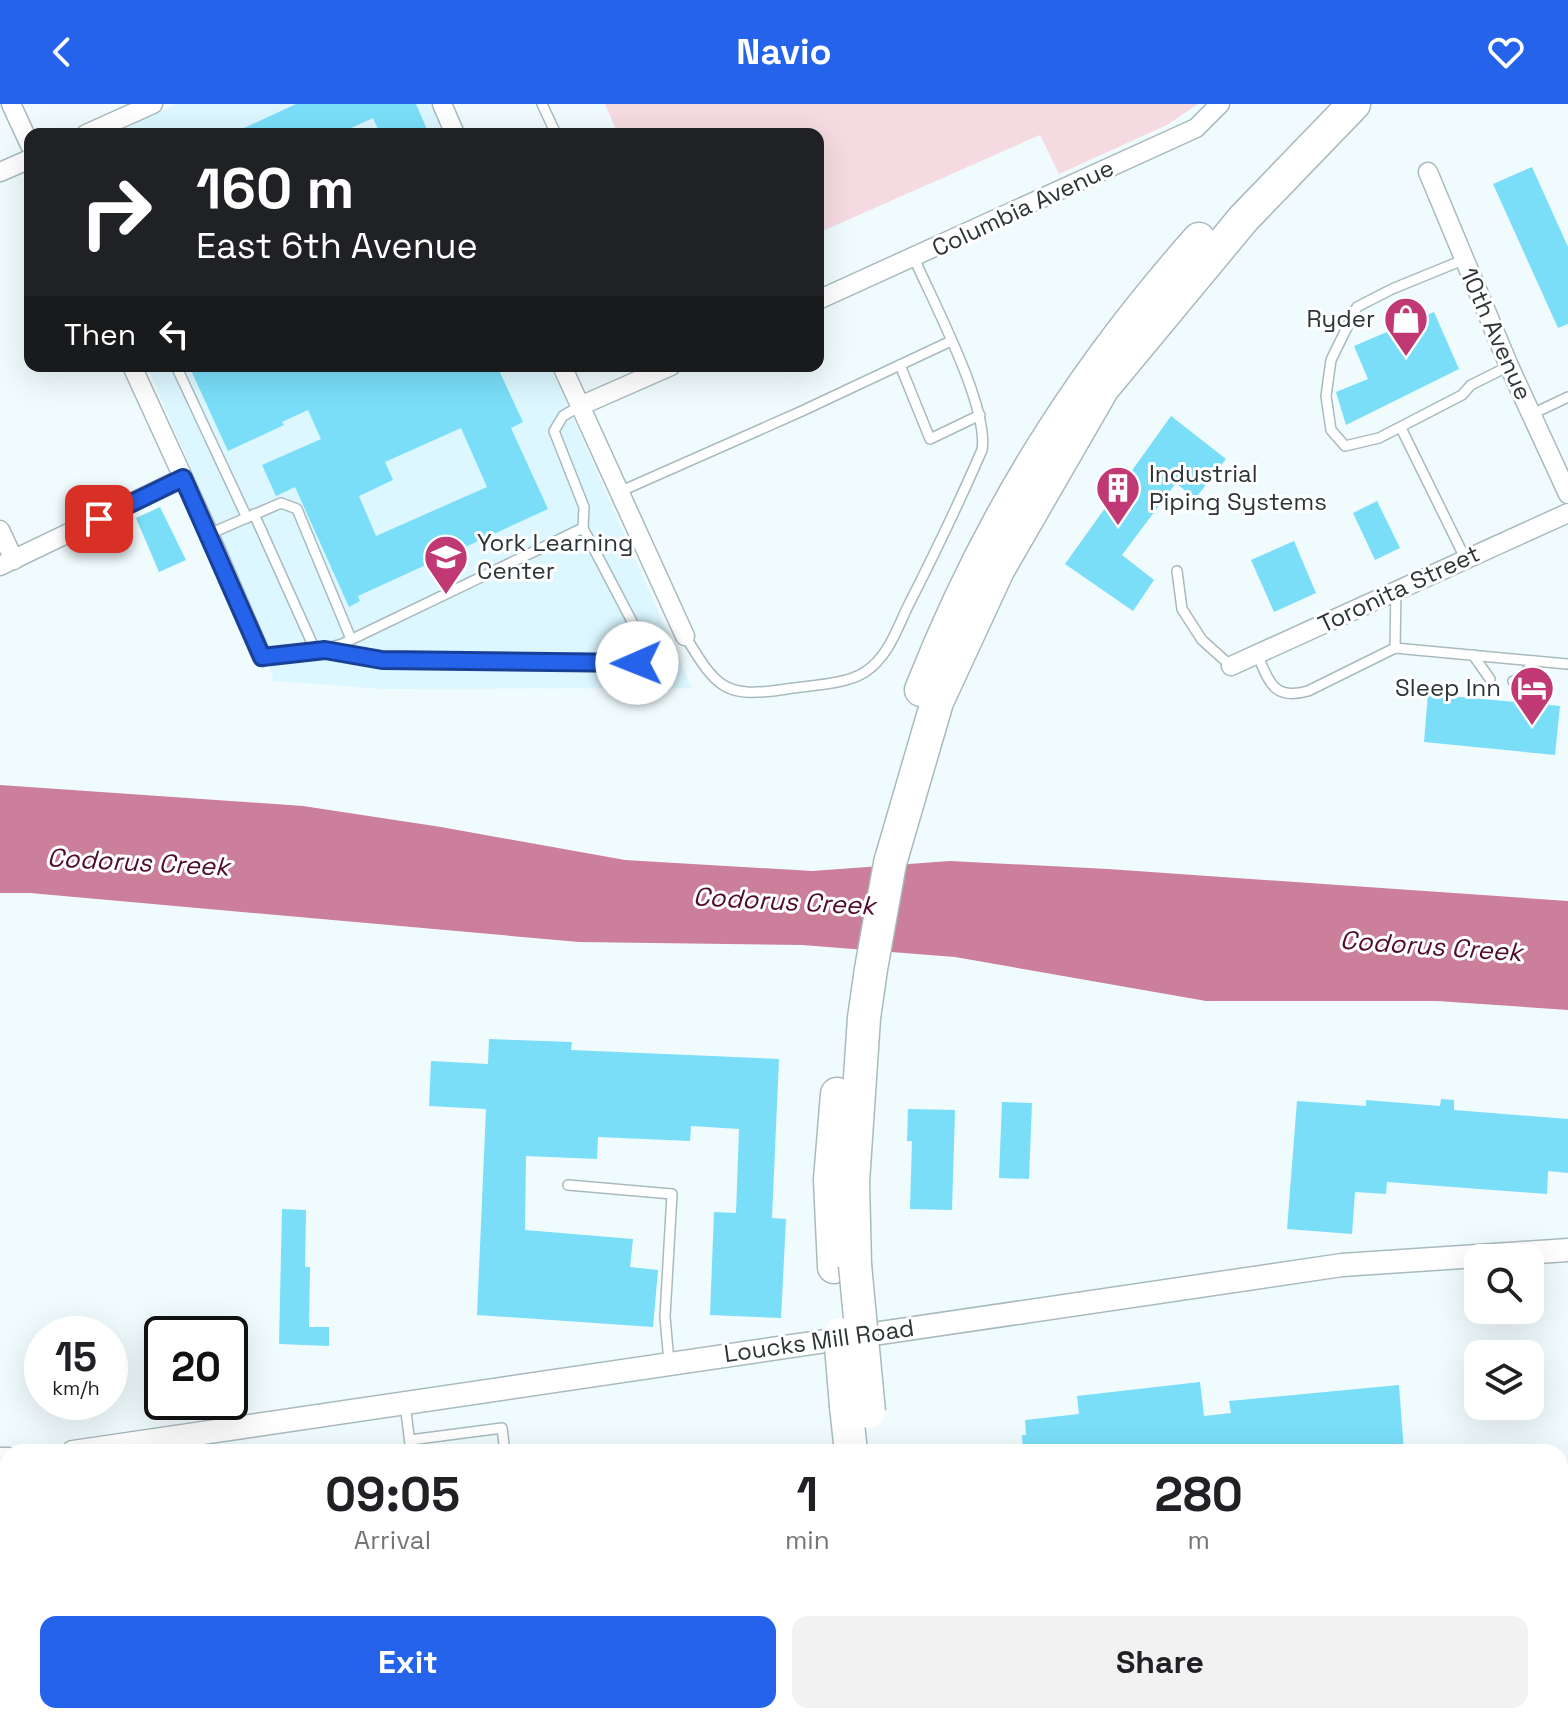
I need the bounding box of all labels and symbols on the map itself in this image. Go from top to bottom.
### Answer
street label: Columbia Avenue [927,152,1119,263]
street label: 10th Avenue [1453,263,1539,405]
shop icon: Ryder [1382,295,1430,358]
place label: Ryder [1306,303,1375,334]
place label: Industrial Piping Systems [1149,458,1327,517]
building icon: Industrial Piping Systems [1094,464,1142,527]
pin [65,485,133,553]
place label: York Learning Center [477,527,633,586]
school or university icon: York Learning Center [422,533,470,596]
street label: Toronita Street [1313,538,1485,640]
position arrow [595,621,679,705]
hotel icon: Sleep Inn [1508,664,1556,727]
place label: Sleep Inn [1395,672,1501,703]
water label: Codorus Creek [46,840,233,884]
water label: Codorus Creek [692,879,879,923]
water label: Codorus Creek [1339,923,1526,970]
street label: Loucks Mill Road [722,1312,916,1369]
speed limit sign: 20 [144,1316,248,1420]

